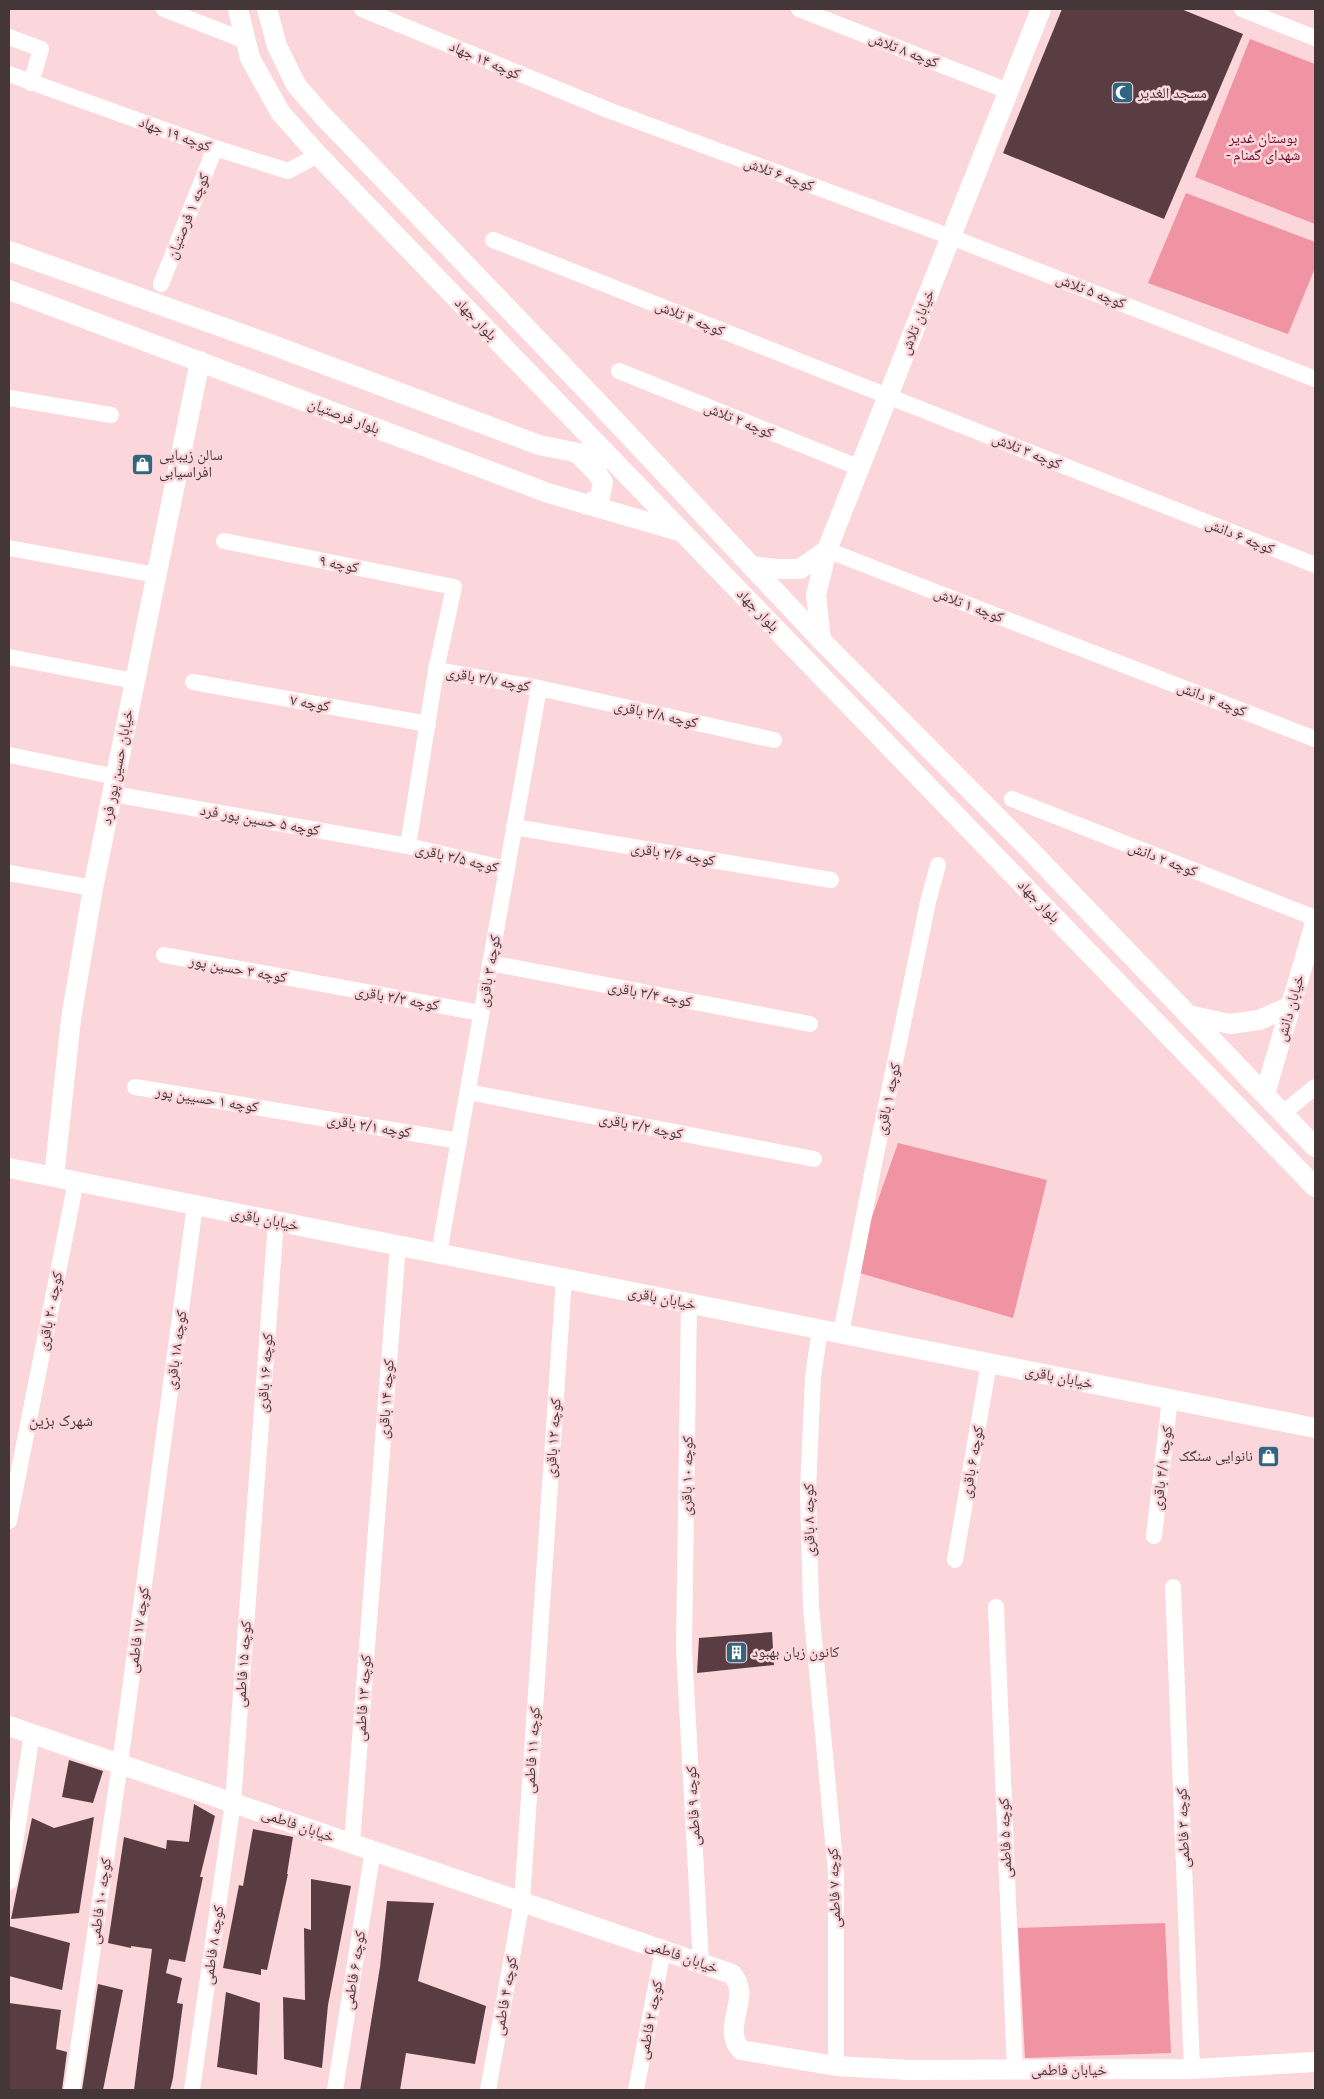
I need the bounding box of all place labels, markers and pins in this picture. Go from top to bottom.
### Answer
mosque icon: مسجد الغدیر [1110,81,1134,105]
place label: مسجد الغدیر [1137,84,1207,102]
place label: سالن زیبایی افراسیابی [159,446,223,482]
shop icon: سالن زیبایی افراسیابی [131,452,155,476]
shop icon: نانوایی سنگک [1257,1444,1281,1468]
place label: نانوایی سنگک [1178,1447,1253,1466]
building icon: کانون زبان بهبود [724,1640,748,1664]
place label: کانون زبان بهبود [752,1643,839,1662]

